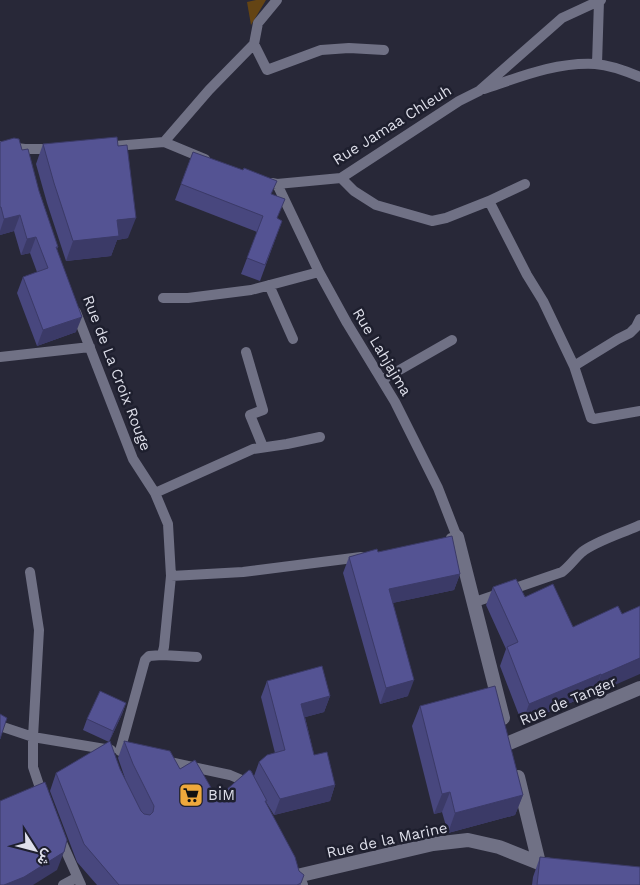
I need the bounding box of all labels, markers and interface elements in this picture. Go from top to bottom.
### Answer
street label: Rue Jamaa Chleuh [329,81,455,169]
street label: Rue de La Croix Rouge [79,293,155,453]
street label: Rue Lahjajma [349,305,415,399]
street label: Rue de Tanger [517,672,619,730]
supermarket icon: BİM [178,782,204,808]
place label: BİM [208,786,235,804]
street label: Rue de la Marine [325,818,449,862]
north arrow [10,825,60,875]
text: ش [33,846,57,869]

